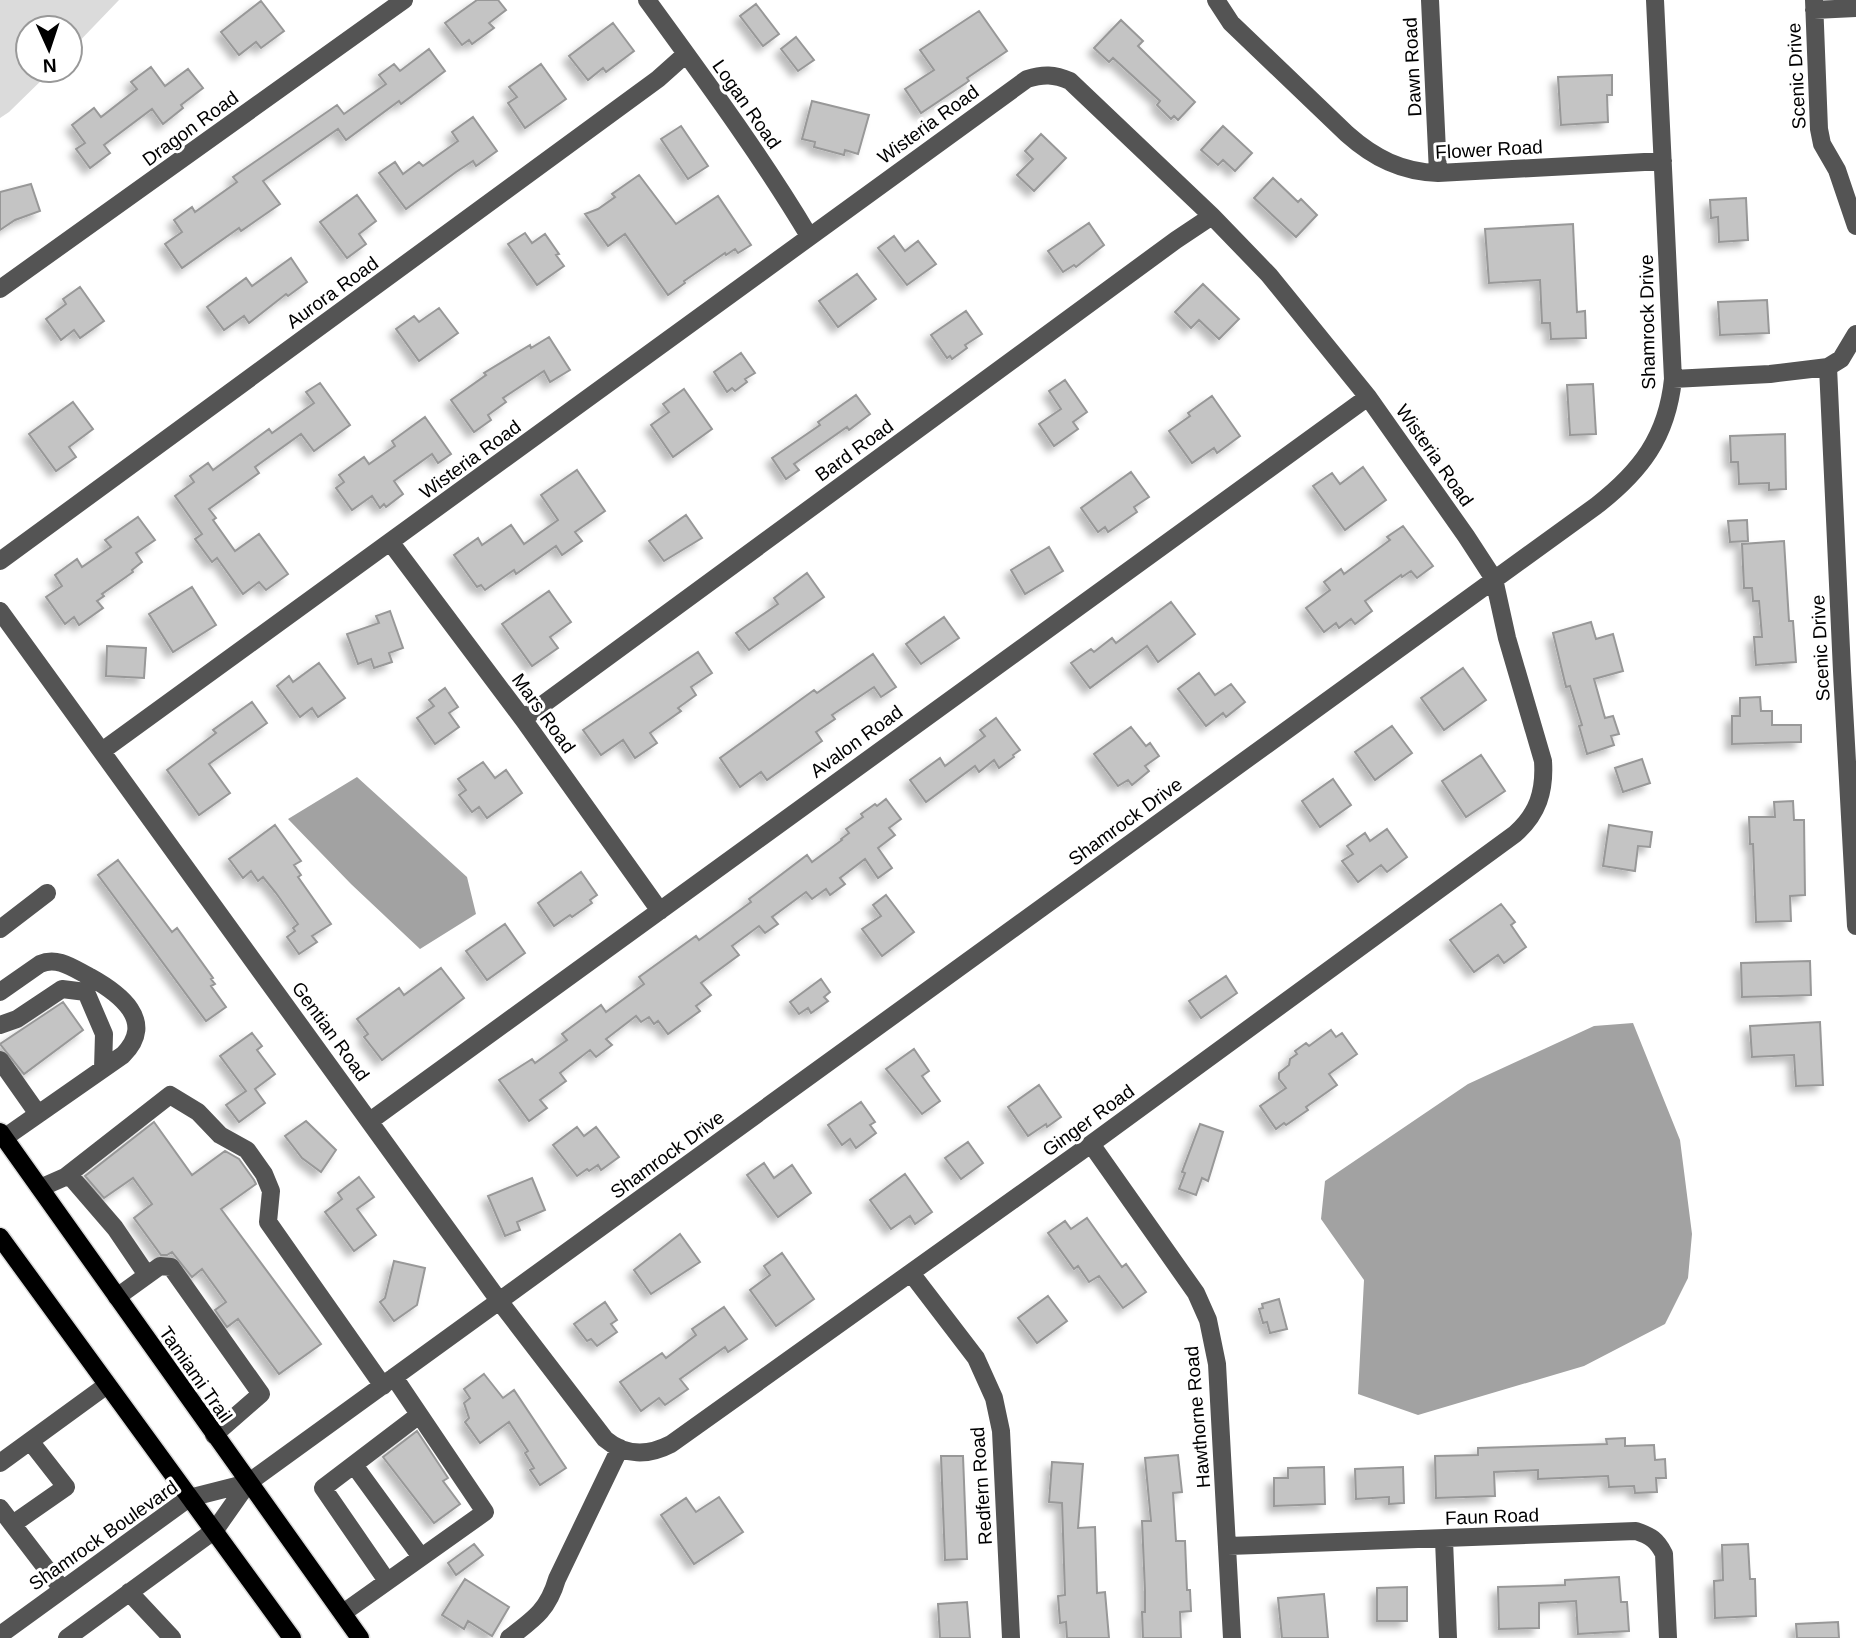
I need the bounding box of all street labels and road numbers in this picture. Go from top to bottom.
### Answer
street label: Dawn Road [1399,17,1426,117]
street label: Scenic Drive [1783,22,1810,130]
street label: Logan Road [708,56,785,153]
street label: Wisteria Road [874,81,983,168]
street label: Dragon Road [138,87,242,170]
street label: Flower Road [1435,136,1543,163]
street label: Aurora Road [283,252,382,333]
street label: Shamrock Drive [1636,254,1659,390]
street label: Wisteria Road [1392,400,1477,510]
street label: Bard Road [811,415,897,486]
street label: Wisteria Road [416,416,525,503]
street label: Scenic Drive [1807,594,1834,702]
street label: Mars Road [508,670,579,757]
street label: Avalon Road [806,701,906,782]
street label: Shamrock Drive [1064,773,1186,870]
street label: Gentian Road [288,978,374,1085]
street label: Ginger Road [1039,1080,1138,1161]
street label: Shamrock Drive [606,1106,728,1203]
street label: Tamiami Trail [155,1322,236,1426]
street label: Hawthorne Road [1181,1345,1214,1489]
street label: Redfern Road [967,1426,996,1546]
street label: Shamrock Boulevard [25,1476,182,1595]
street label: Faun Road [1445,1504,1539,1529]

